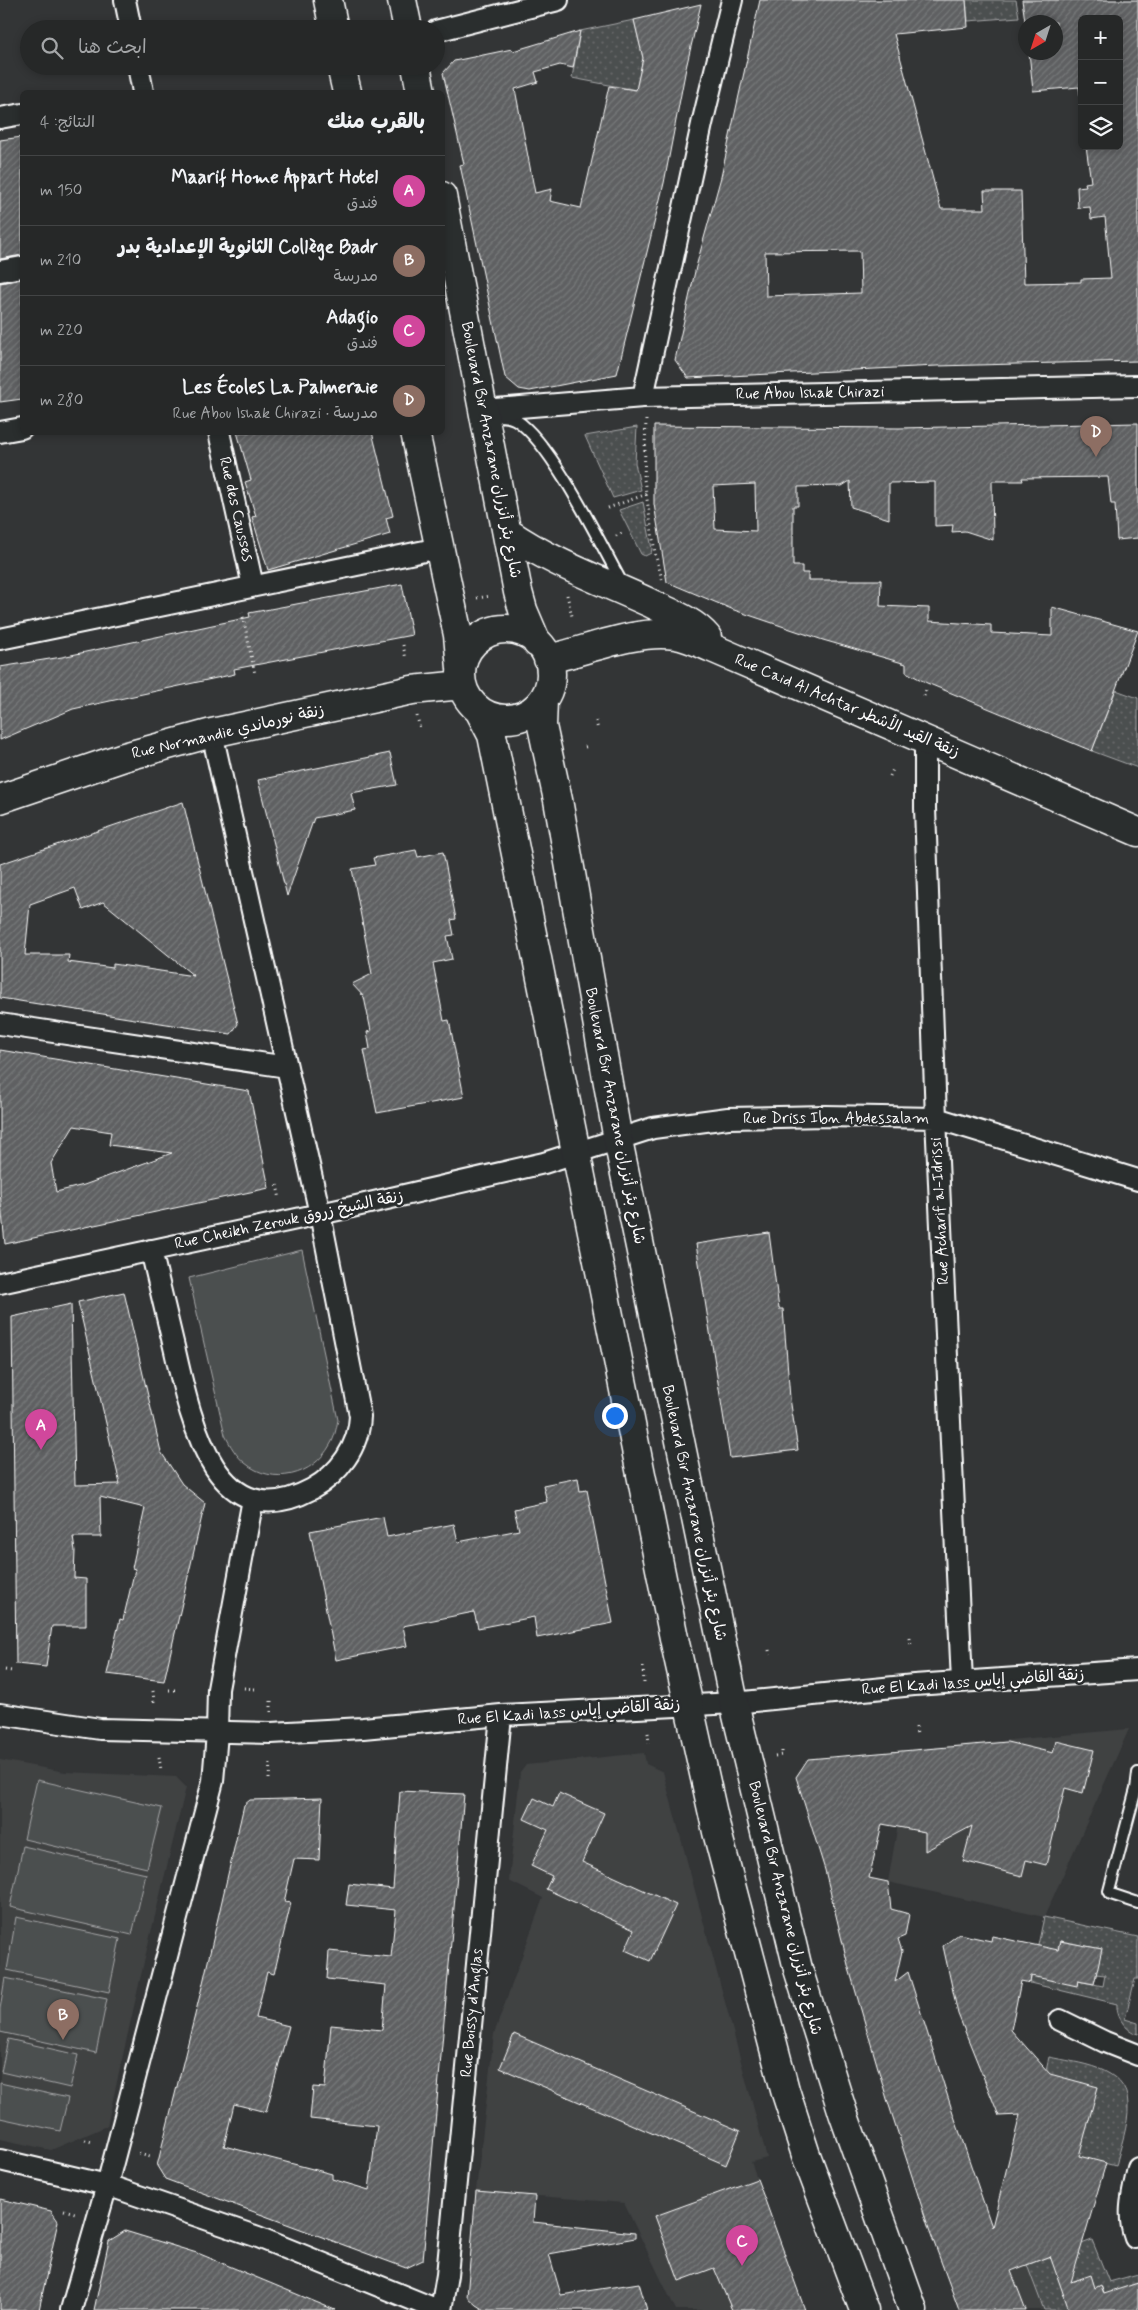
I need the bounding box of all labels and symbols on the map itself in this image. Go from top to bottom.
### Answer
north arrow [1018,15,1063,60]
street label: Boulevard Bir Anzarane شارع بئر أنزران [456,320,526,580]
street label: Rue Abou Ishak Chirazi [736,381,885,405]
pin: D [1080,416,1112,457]
street label: Rue des Causses [214,455,258,563]
street label: Rue Caid Al Achtar زنقة القيد الأشطر [731,648,963,763]
street label: Rue Normandie زنقة نورماندي [130,700,326,764]
street label: Boulevard Bir Anzarane شارع بئر أنزران [580,986,650,1246]
street label: Rue Driss Ibn Abdessalam [743,1108,929,1129]
street label: Rue Acharif al-Idrissi [926,1137,954,1285]
street label: Rue Cheikh Zerouk زنقة الشيخ زروق [173,1185,405,1255]
street label: Boulevard Bir Anzarane شارع بئر أنزران [657,1383,731,1643]
your location [602,1403,628,1429]
pin: A [25,1409,57,1450]
street label: Rue El Kadi Iass زنقة القاضي إياس [861,1664,1085,1703]
street label: Rue El Kadi Iass زنقة القاضي إياس [457,1694,681,1733]
street label: Boulevard Bir Anzarane شارع بئر أنزران [743,1779,827,2037]
street label: Rue Boissy d’Anglas [456,1948,489,2078]
pin: B [47,1999,79,2040]
pin: C [726,2225,758,2266]

